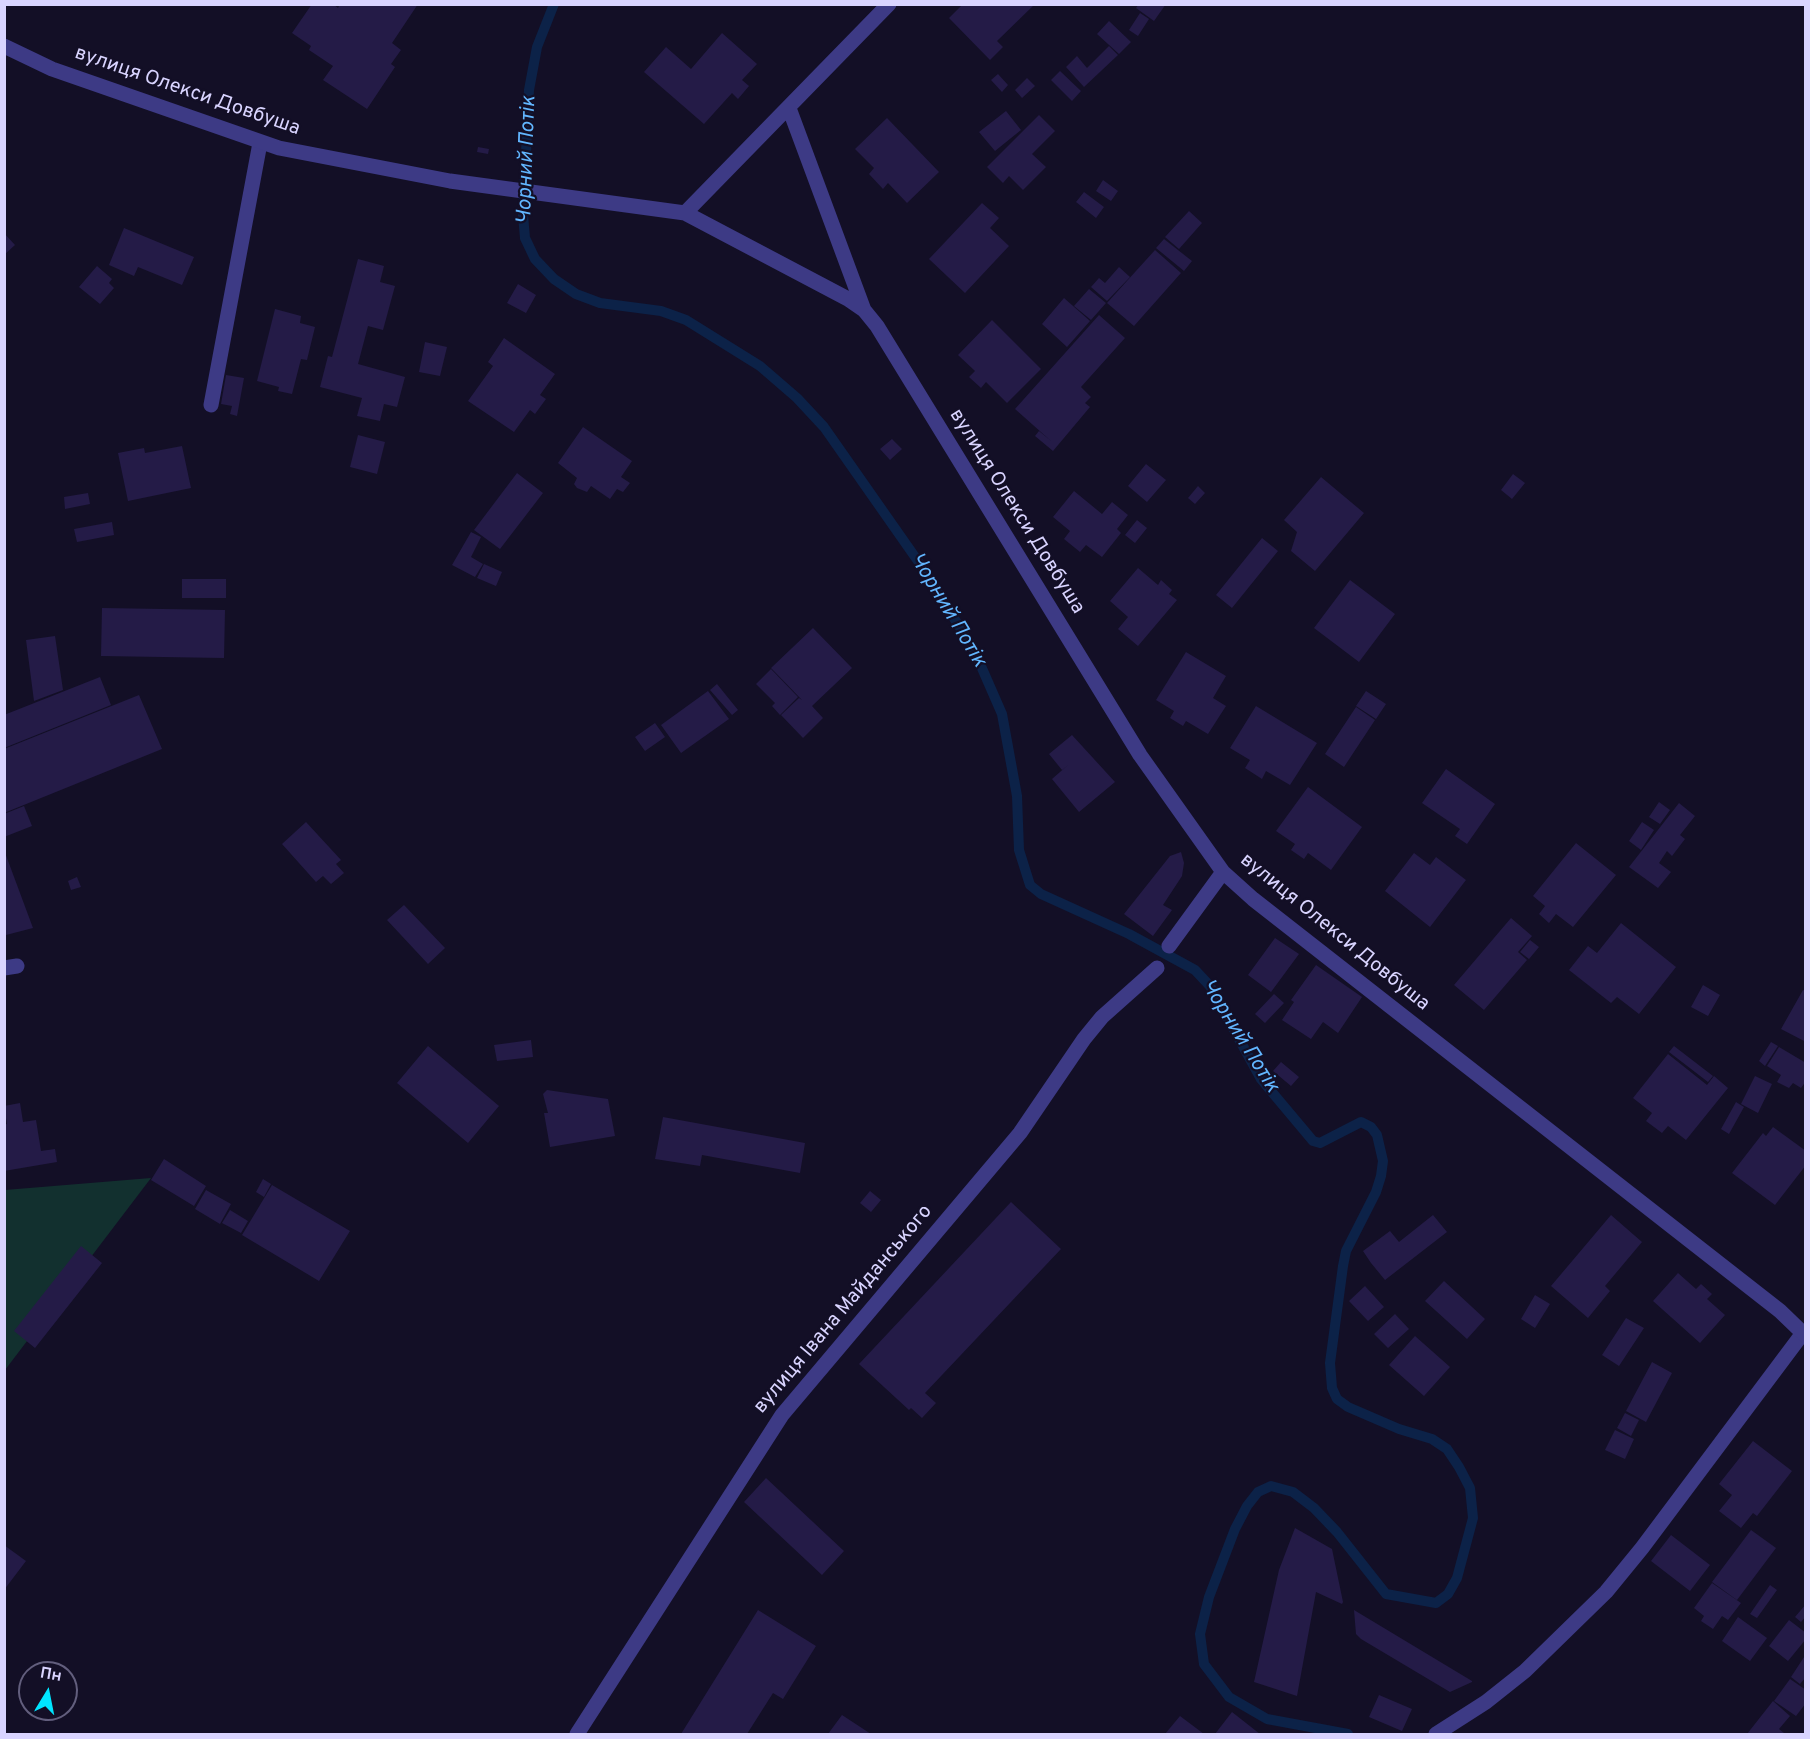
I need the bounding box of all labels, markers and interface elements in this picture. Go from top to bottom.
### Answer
street label: вулиця Олекси Довбуша [71,42,303,142]
water label: Чорний Потік [513,95,543,225]
street label: вулиця Олекси Довбуша [943,405,1089,619]
water label: Чорний Потік [903,549,991,673]
street label: вулиця Олекси Довбуша [1234,849,1434,1017]
water label: Чорний Потік [1194,976,1284,1098]
street label: вулиця Івана Майданського [750,1201,938,1419]
north arrow [18,1661,78,1721]
text: Пн [38,1664,63,1687]

